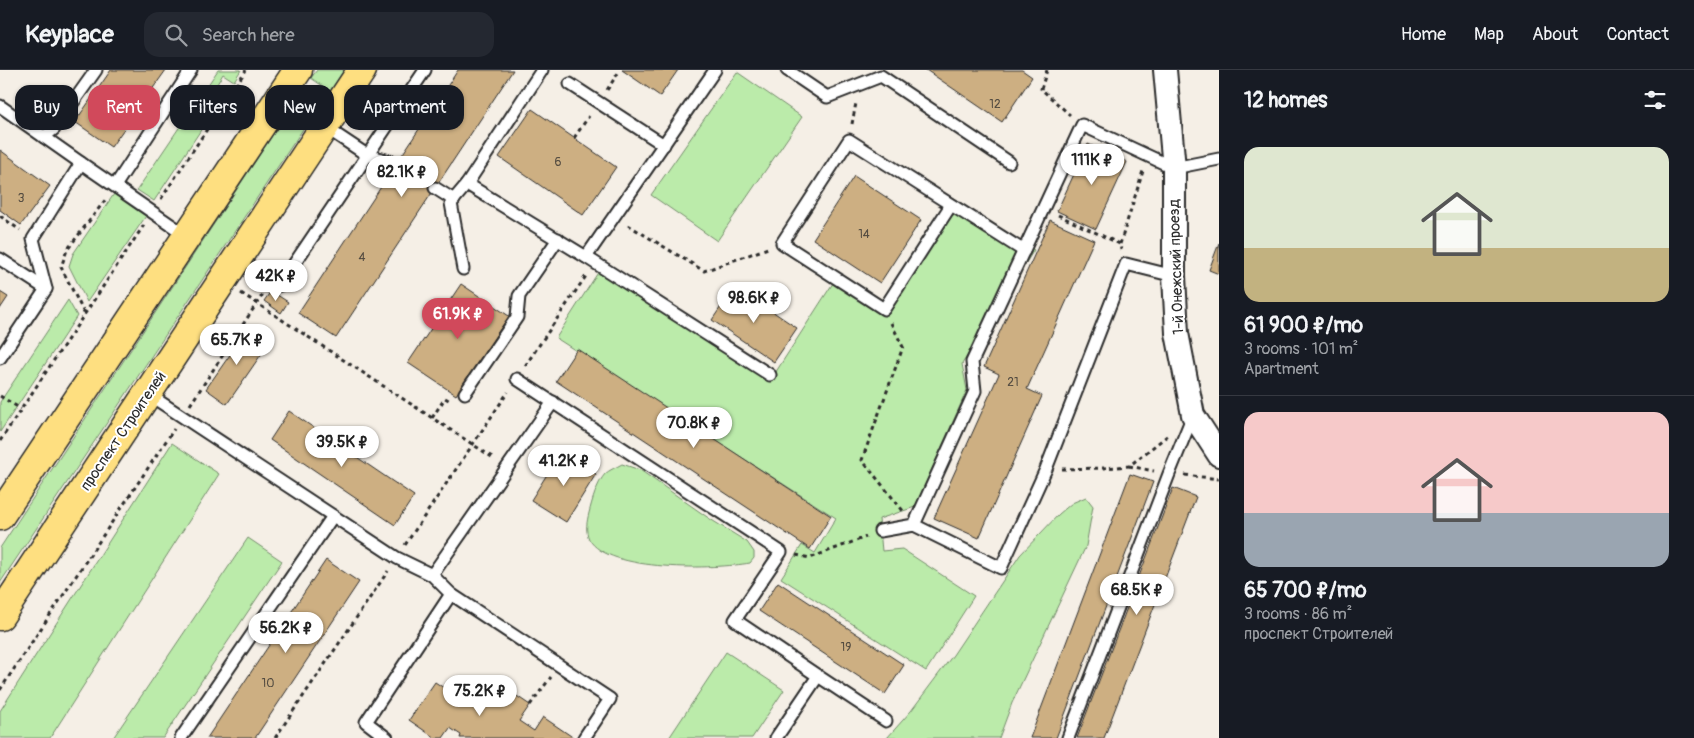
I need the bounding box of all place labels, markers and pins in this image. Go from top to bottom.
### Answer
pin: 111K ₽ [1051,144,1133,186]
pin: 82.1K ₽ [356,156,448,198]
pin: 42K ₽ [241,260,311,302]
pin: 98.6K ₽ [708,282,800,324]
pin: 61.9K ₽ [412,298,504,340]
pin: 65.7K ₽ [191,324,283,366]
pin: 70.8K ₽ [648,406,740,449]
pin: 39.5K ₽ [296,426,388,468]
pin: 41.2K ₽ [518,444,610,487]
pin: 68.5K ₽ [1091,574,1183,616]
pin: 56.2K ₽ [240,612,332,654]
pin: 75.2K ₽ [434,674,526,717]

